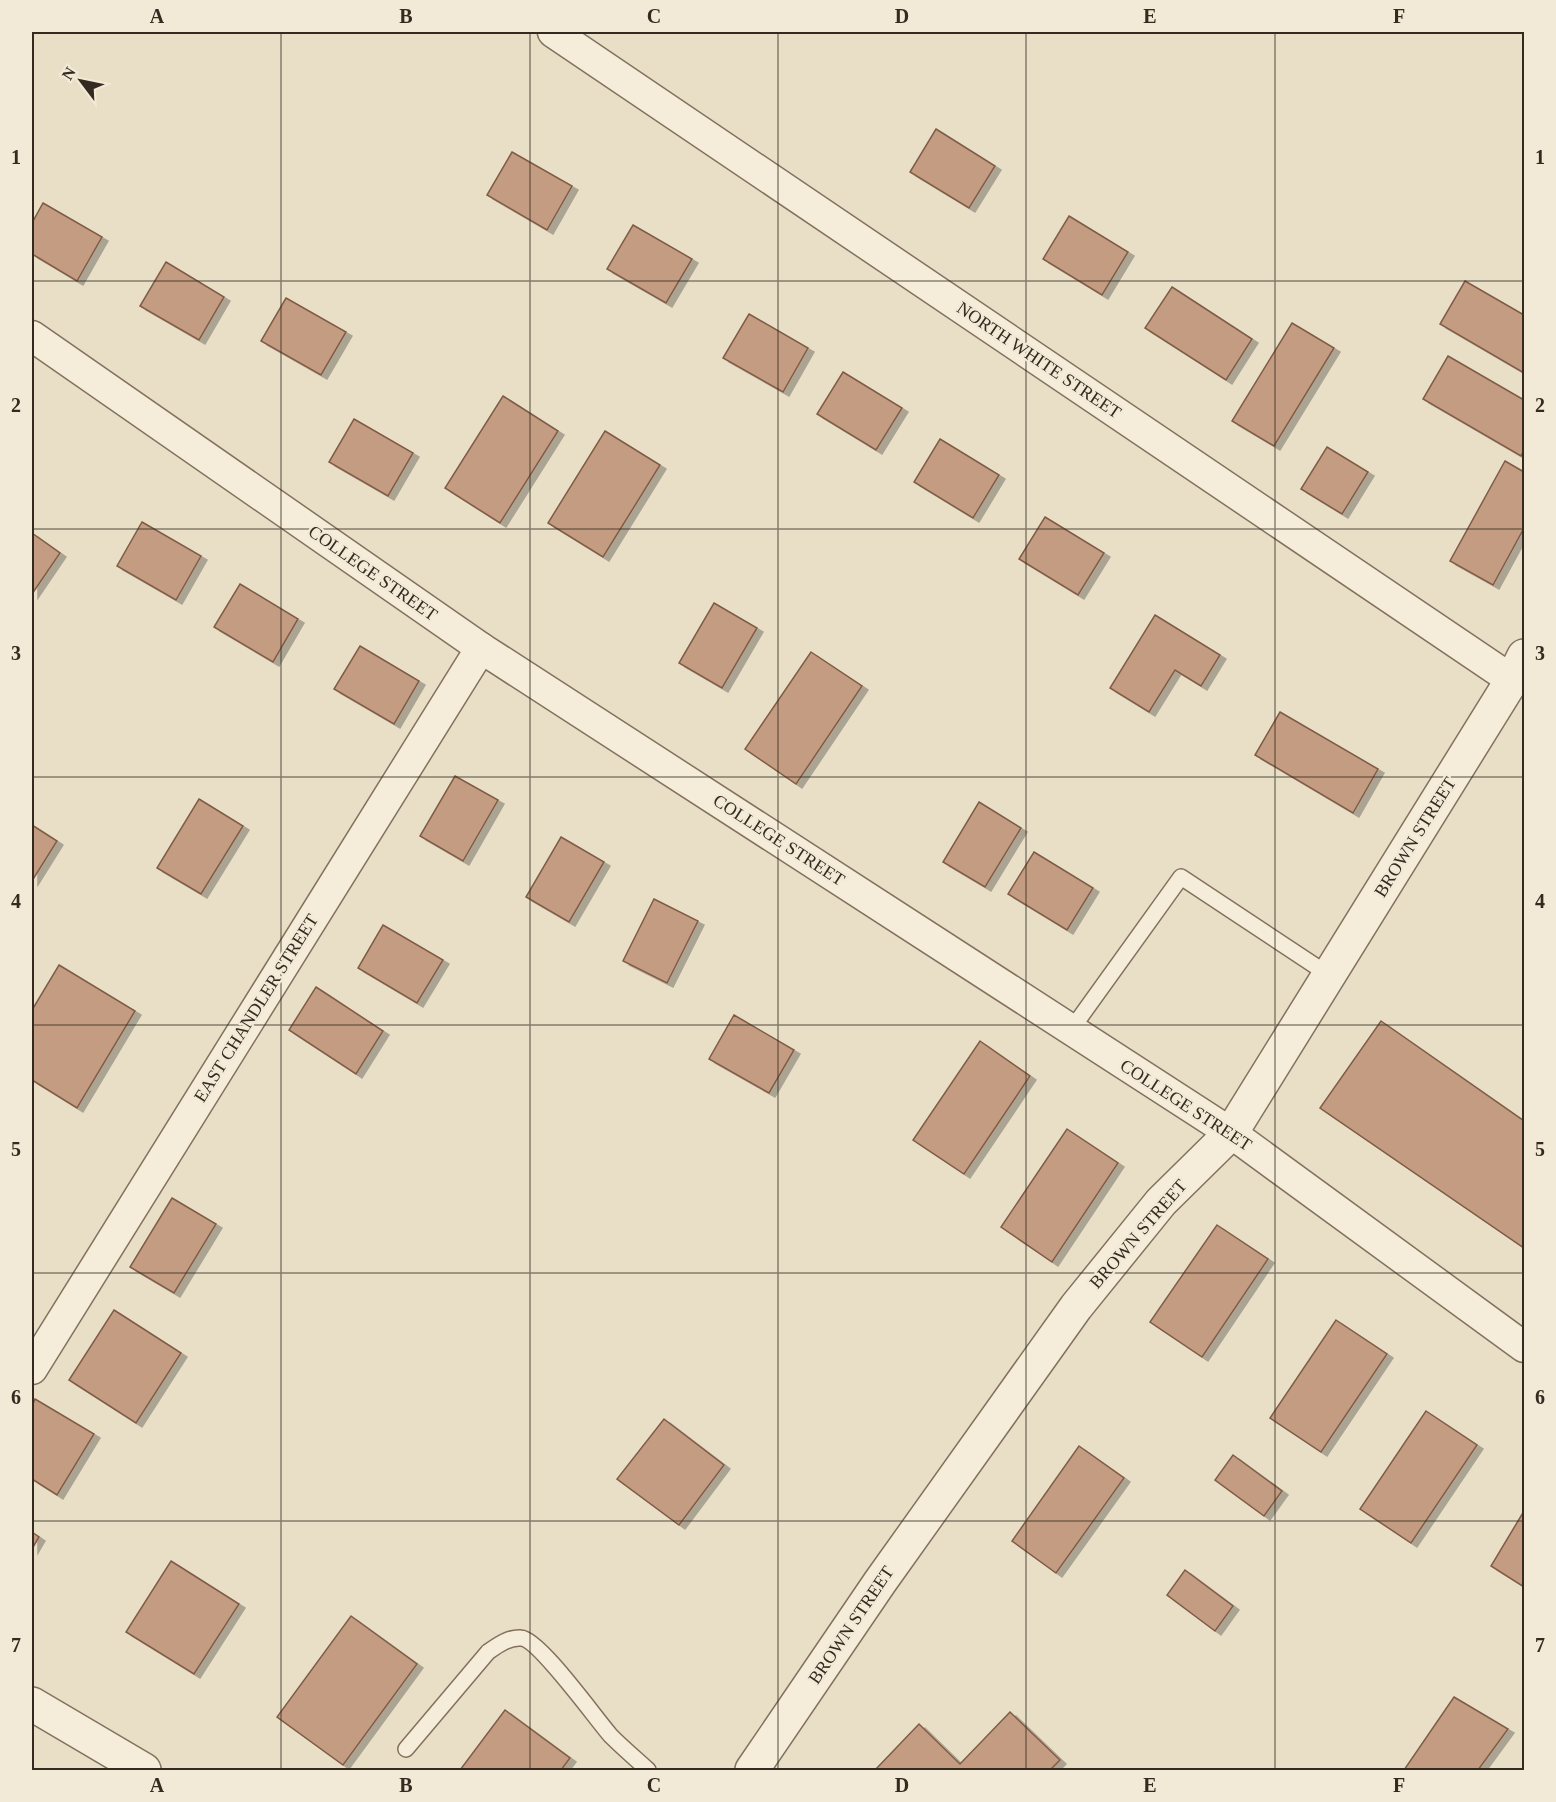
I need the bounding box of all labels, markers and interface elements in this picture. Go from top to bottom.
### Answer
text: A [150,5,165,27]
text: B [399,5,413,27]
text: C [647,5,661,27]
text: D [895,5,909,27]
text: E [1143,5,1157,27]
text: F [1393,5,1405,27]
north arrow [51,51,111,111]
text: N [58,64,79,83]
text: 1 [11,146,21,168]
text: 1 [1535,146,1545,168]
street label: NORTH WHITE STREET [953,298,1125,422]
text: 2 [11,394,21,416]
text: 2 [1535,394,1545,416]
street label: COLLEGE STREET [305,521,441,625]
text: 3 [11,642,21,664]
text: 3 [1535,642,1545,664]
street label: BROWN STREET [1370,773,1460,901]
street label: COLLEGE STREET [710,790,848,890]
text: 4 [11,890,21,912]
text: 4 [1535,890,1545,912]
street label: EAST CHANDLER STREET [190,910,322,1106]
street label: COLLEGE STREET [1117,1055,1255,1155]
text: 5 [11,1138,21,1160]
text: 5 [1535,1138,1545,1160]
street label: BROWN STREET [1085,1176,1191,1292]
text: 6 [11,1386,21,1408]
text: 6 [1535,1386,1545,1408]
street label: BROWN STREET [804,1562,898,1688]
text: 7 [11,1634,21,1656]
text: 7 [1535,1634,1545,1656]
text: A [150,1774,165,1796]
text: B [399,1774,413,1796]
text: C [647,1774,661,1796]
text: D [895,1774,909,1796]
text: E [1143,1774,1157,1796]
text: F [1393,1774,1405,1796]

